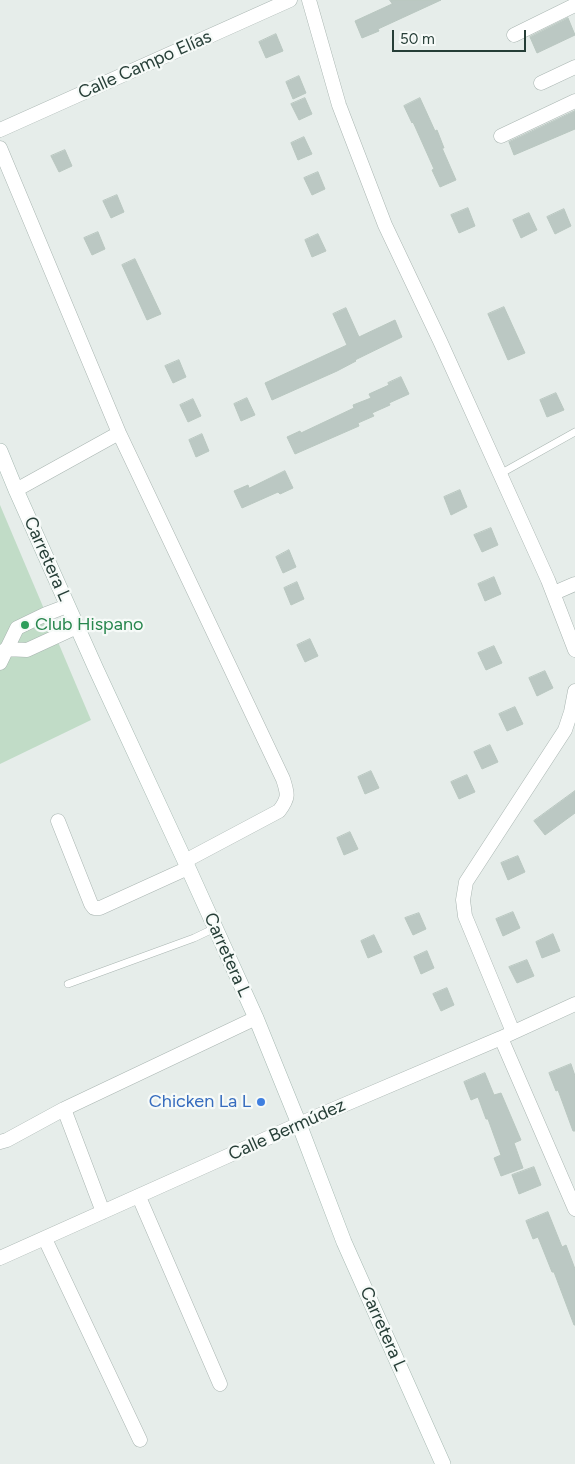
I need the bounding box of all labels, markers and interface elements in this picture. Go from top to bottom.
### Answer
scale bar [395,20,529,52]
street label: Calle Campo Elías [75,26,215,104]
text: 50 m [400,30,435,48]
street label: Carretera L [19,514,75,604]
place label: Club Hispano [35,614,143,636]
marker: Club Hispano [19,619,31,631]
street label: Carretera L [199,910,255,1000]
place label: Chicken La L [149,1091,251,1113]
street label: Calle Bermúdez [225,1095,349,1165]
marker: Chicken La L [255,1096,267,1108]
street label: Carretera L [355,1284,411,1374]

